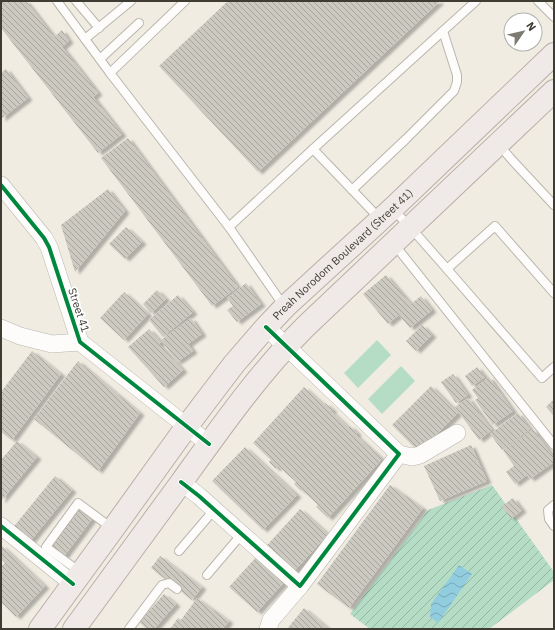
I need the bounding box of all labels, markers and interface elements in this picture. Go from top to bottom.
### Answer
north arrow [503,12,543,52]
text: N [523,19,539,34]
street label: Preah Norodom Boulevard (Street 41) [270,186,416,323]
street label: Street 41 [65,286,93,334]

